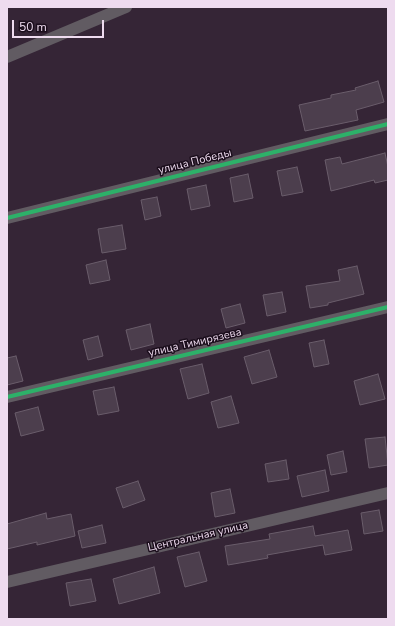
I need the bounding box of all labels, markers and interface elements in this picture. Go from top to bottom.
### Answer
scale bar [14,12,106,38]
text: 50 m [19,19,47,35]
street label: улица Победы [157,147,233,177]
street label: улица Тимирязева [147,326,243,360]
street label: Центральная улица [147,519,249,555]

